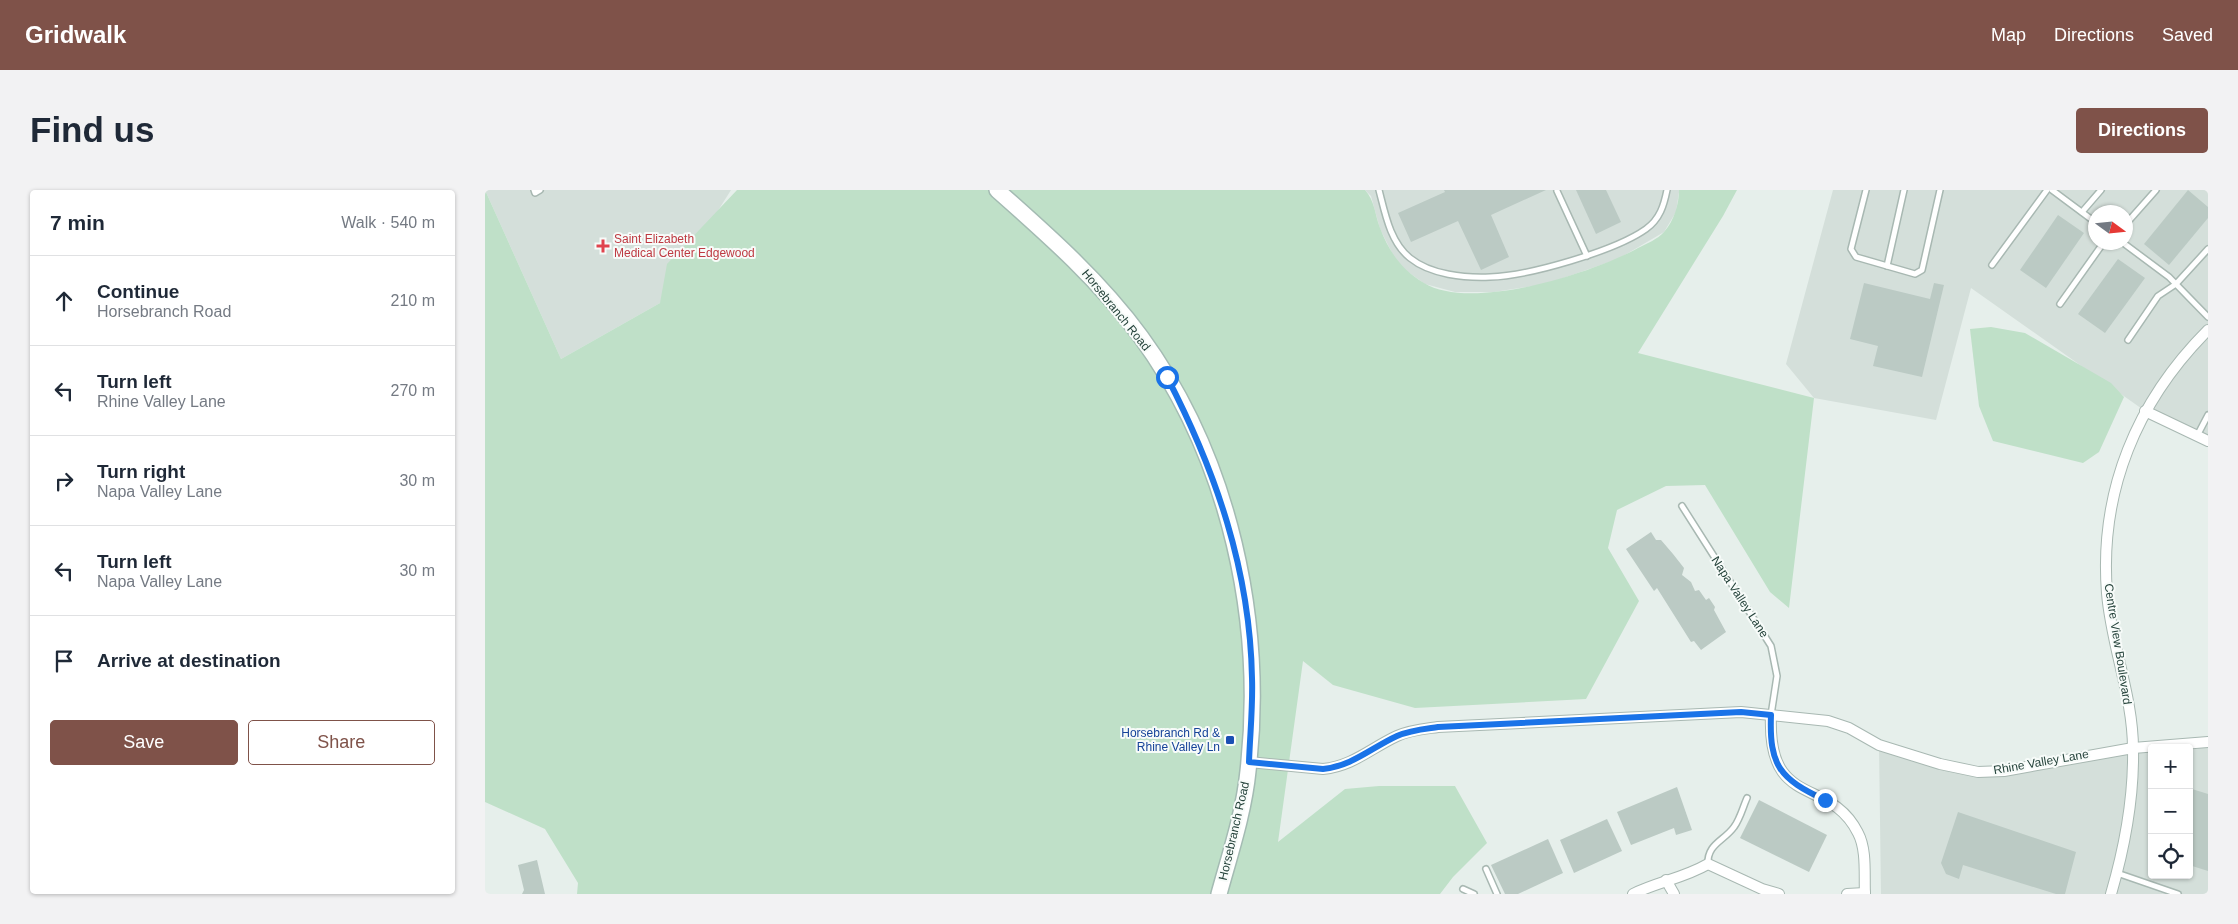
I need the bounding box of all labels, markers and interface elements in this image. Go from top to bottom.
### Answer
text: Gridwalk [25,21,126,48]
text: Map [1991,25,2026,45]
text: Directions [2054,25,2134,45]
text: Saved [2162,25,2213,45]
button: Directions [2076,108,2208,153]
text: Find us [30,110,154,149]
north arrow [2088,205,2133,250]
text: 7 min [50,211,105,234]
text: Walk · 540 m [341,214,435,231]
place label: Saint Elizabeth Medical Center Edgewood [614,232,755,260]
marker: Saint Elizabeth Medical Center Edgewood [596,239,610,253]
street label: Horsebranch Road [1079,266,1153,354]
text: Continue [97,281,179,302]
icon: ahead [50,287,78,315]
text: 210 m [391,292,435,309]
text: Horsebranch Road [97,303,231,320]
route start [1156,366,1179,389]
text: Turn left [97,371,172,392]
icon: left [50,377,78,405]
text: 270 m [391,382,435,399]
text: Rhine Valley Lane [97,393,226,410]
text: Turn right [97,461,185,482]
icon: right [50,467,78,495]
text: 30 m [399,472,435,489]
text: Napa Valley Lane [97,483,222,500]
text: Turn left [97,551,172,572]
street label: Napa Valley Lane [1709,554,1772,640]
icon: left [50,557,78,585]
text: 30 m [399,562,435,579]
text: Napa Valley Lane [97,573,222,590]
street label: Centre View Boulevard [2102,582,2134,706]
icon: arrive [50,647,78,675]
text: Arrive at destination [97,650,281,671]
button: Save [50,720,238,765]
button: Share [248,720,435,765]
place label: Horsebranch Rd & Rhine Valley Ln [1121,726,1220,754]
marker: Horsebranch Rd & Rhine Valley Ln [1224,734,1236,746]
map controls [2148,744,2193,879]
button: + [2148,744,2193,789]
street label: Rhine Valley Lane [1992,747,2090,777]
street label: Horsebranch Road [1216,780,1252,882]
route end [1814,789,1837,812]
button: − [2148,789,2193,834]
button: locate [2148,834,2193,879]

